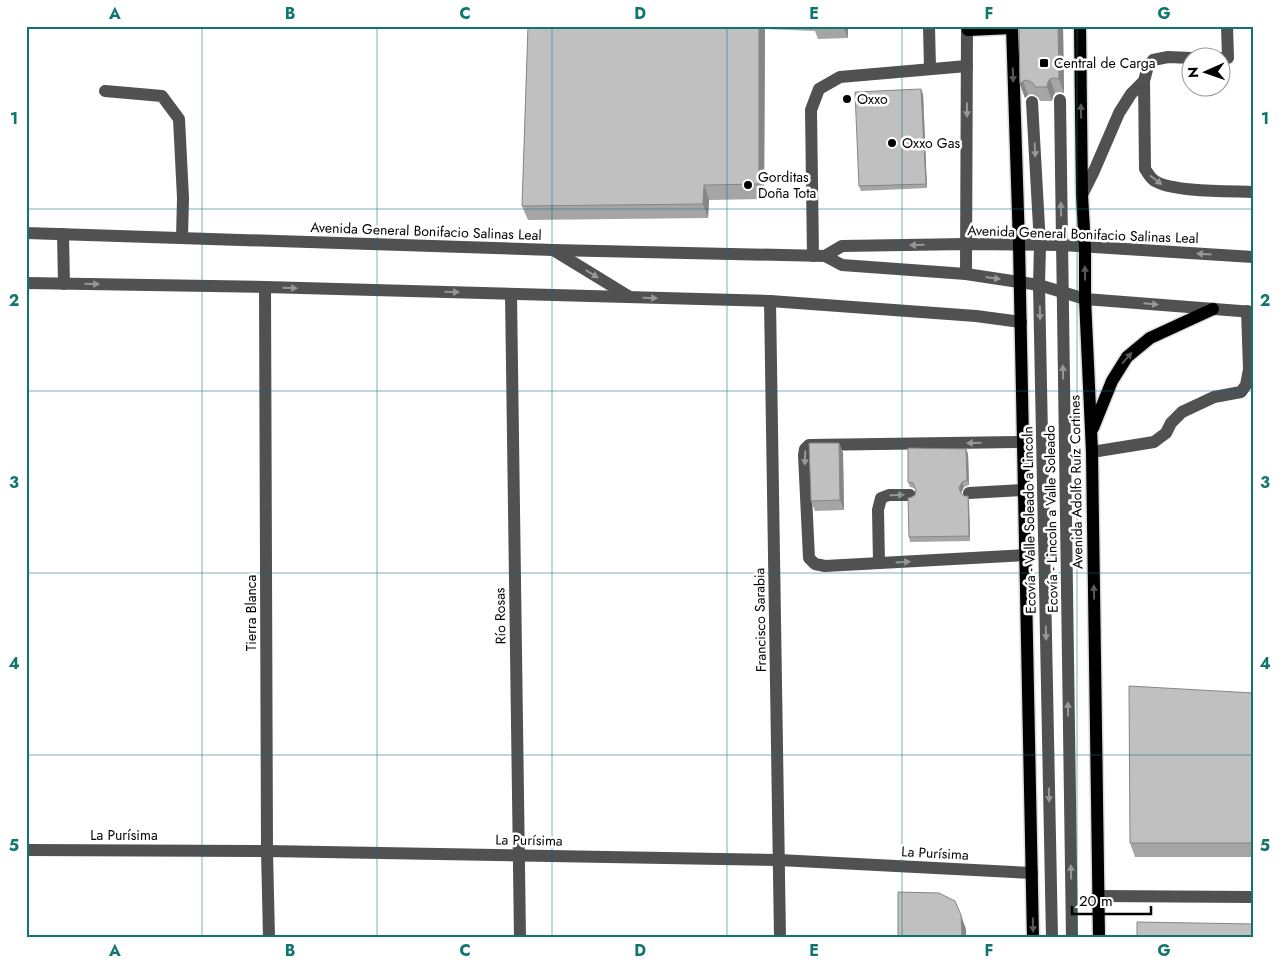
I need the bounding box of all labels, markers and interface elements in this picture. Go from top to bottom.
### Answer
text: A [108,2,121,25]
text: B [285,2,295,25]
text: C [459,2,471,25]
text: D [634,2,646,25]
text: E [809,2,819,25]
text: F [985,2,993,25]
text: G [1157,2,1171,25]
north arrow [1182,48,1232,98]
place label: Central de Carga [1054,53,1156,73]
marker: Central de Carga [1038,57,1050,69]
one-way arrow [1010,67,1018,83]
text: N [1183,67,1203,78]
place label: Oxxo [857,89,888,109]
marker: Oxxo [841,93,853,105]
one-way arrow [963,102,971,118]
one-way arrow [1077,103,1085,119]
text: 1 [10,107,18,130]
text: 1 [1261,107,1269,130]
place label: Oxxo Gas [902,133,960,153]
marker: Oxxo Gas [886,137,898,149]
one-way arrow [1031,143,1039,159]
place label: Gorditas Doña Tota [758,167,816,203]
one-way arrow [1149,175,1163,185]
marker: Gorditas Doña Tota [742,179,754,191]
one-way arrow [1057,201,1065,217]
street label: Avenida General Bonifacio Salinas Leal [310,217,542,245]
street label: Avenida General Bonifacio Salinas Leal [967,220,1199,248]
one-way arrow [909,241,925,249]
one-way arrow [1196,250,1212,258]
one-way arrow [1081,264,1089,280]
one-way arrow [585,269,598,279]
one-way arrow [985,274,1001,282]
one-way arrow [85,280,101,288]
one-way arrow [282,284,298,292]
text: 2 [9,289,19,312]
one-way arrow [445,289,461,297]
text: 2 [1260,289,1270,312]
one-way arrow [642,295,658,303]
one-way arrow [1144,301,1160,309]
one-way arrow [1036,305,1044,321]
one-way arrow [1122,352,1133,365]
one-way arrow [1059,363,1067,379]
street label: Avenida Adolfo Ruíz Cortines [1064,394,1088,569]
street label: Ecovía - Lincoln a Valle Soleado [1039,425,1063,613]
street label: Ecovía - Valle Soleado a Lincoln [1017,426,1041,614]
one-way arrow [966,439,982,447]
one-way arrow [800,450,808,466]
text: 3 [9,471,19,494]
text: 3 [1260,471,1270,494]
one-way arrow [889,491,905,499]
one-way arrow [895,557,911,565]
street label: Francisco Sarabia [749,568,771,672]
street label: Tierra Blanca [241,575,261,651]
one-way arrow [1090,583,1098,599]
street label: Río Rosas [489,587,510,645]
one-way arrow [1042,625,1050,641]
text: 4 [8,652,20,675]
text: 4 [1259,652,1271,675]
one-way arrow [1064,701,1072,717]
one-way arrow [1045,787,1053,803]
street label: La Purísima [90,825,158,845]
street label: La Purísima [495,829,563,851]
text: 5 [9,834,19,857]
text: 5 [1260,834,1270,857]
street label: La Purísima [901,841,969,865]
one-way arrow [1067,863,1075,879]
scale bar [1072,884,1150,916]
text: 20 m [1079,890,1113,912]
one-way arrow [1029,917,1037,933]
text: A [108,939,121,962]
text: B [285,939,295,962]
text: C [459,939,471,962]
text: D [634,939,646,962]
text: E [809,939,819,962]
text: F [985,939,993,962]
text: G [1157,939,1171,962]

